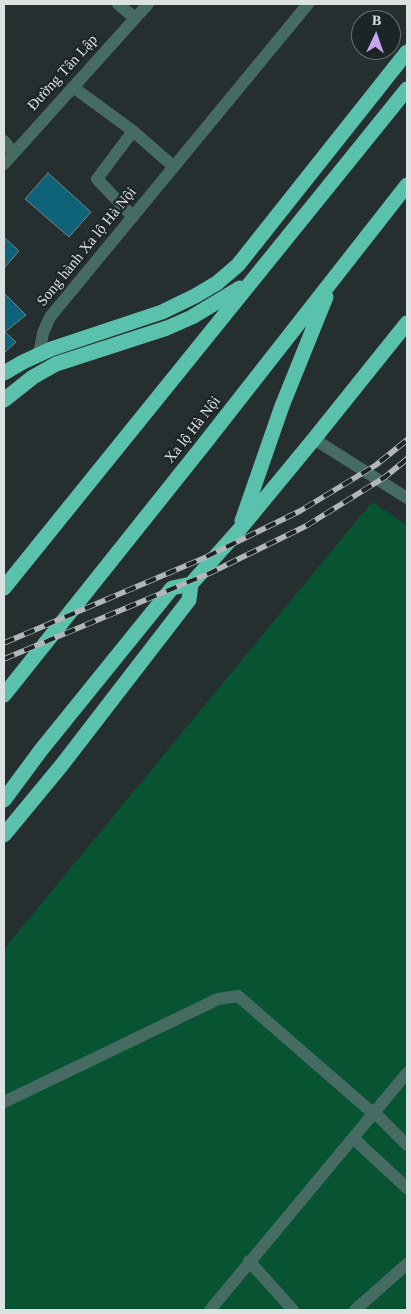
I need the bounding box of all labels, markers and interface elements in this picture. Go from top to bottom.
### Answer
north arrow [351,10,401,60]
text: B [372,13,382,28]
street label: Đường Tân Lập [24,31,102,115]
street label: Song hành Xa lộ Hà Nội [33,184,141,310]
street label: Xa lộ Hà Nội [161,393,225,467]

